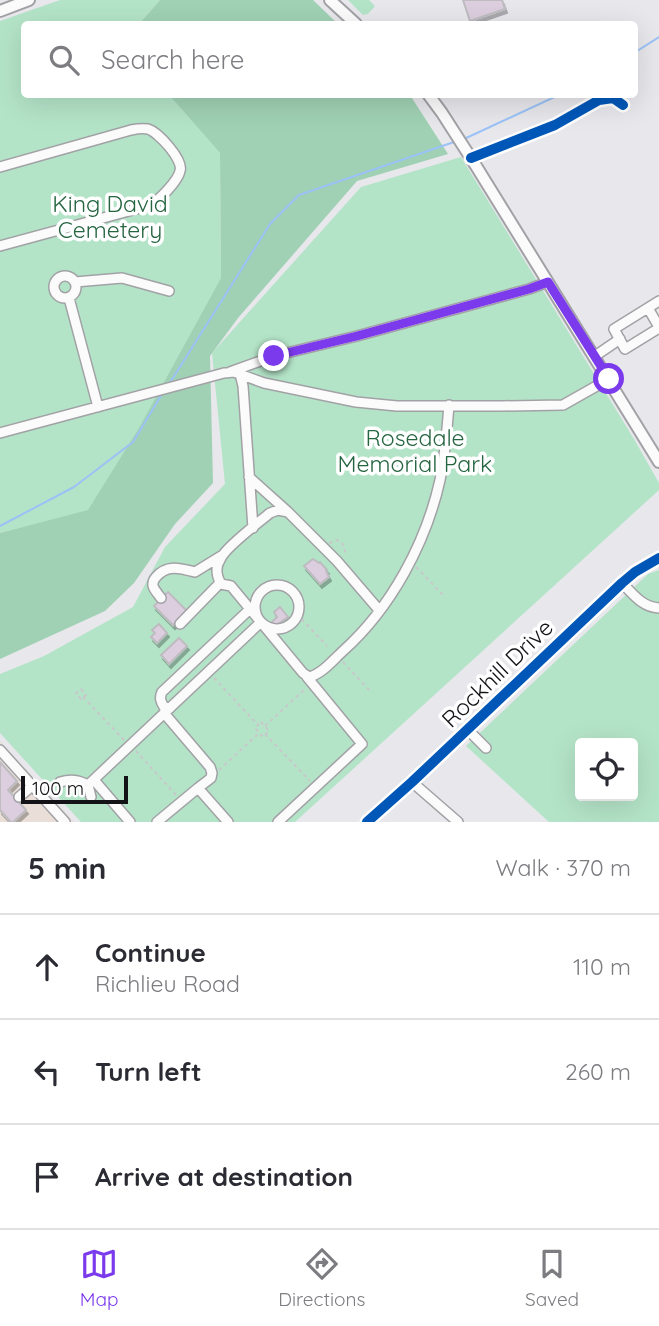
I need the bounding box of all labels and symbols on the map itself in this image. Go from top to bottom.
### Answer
park label: King David Cemetery [52,189,168,244]
route end [258,340,289,371]
route start [593,363,624,394]
park label: Rosedale Memorial Park [338,423,492,478]
street label: Rockhill Drive [435,613,559,733]
scale bar [21,773,128,805]

